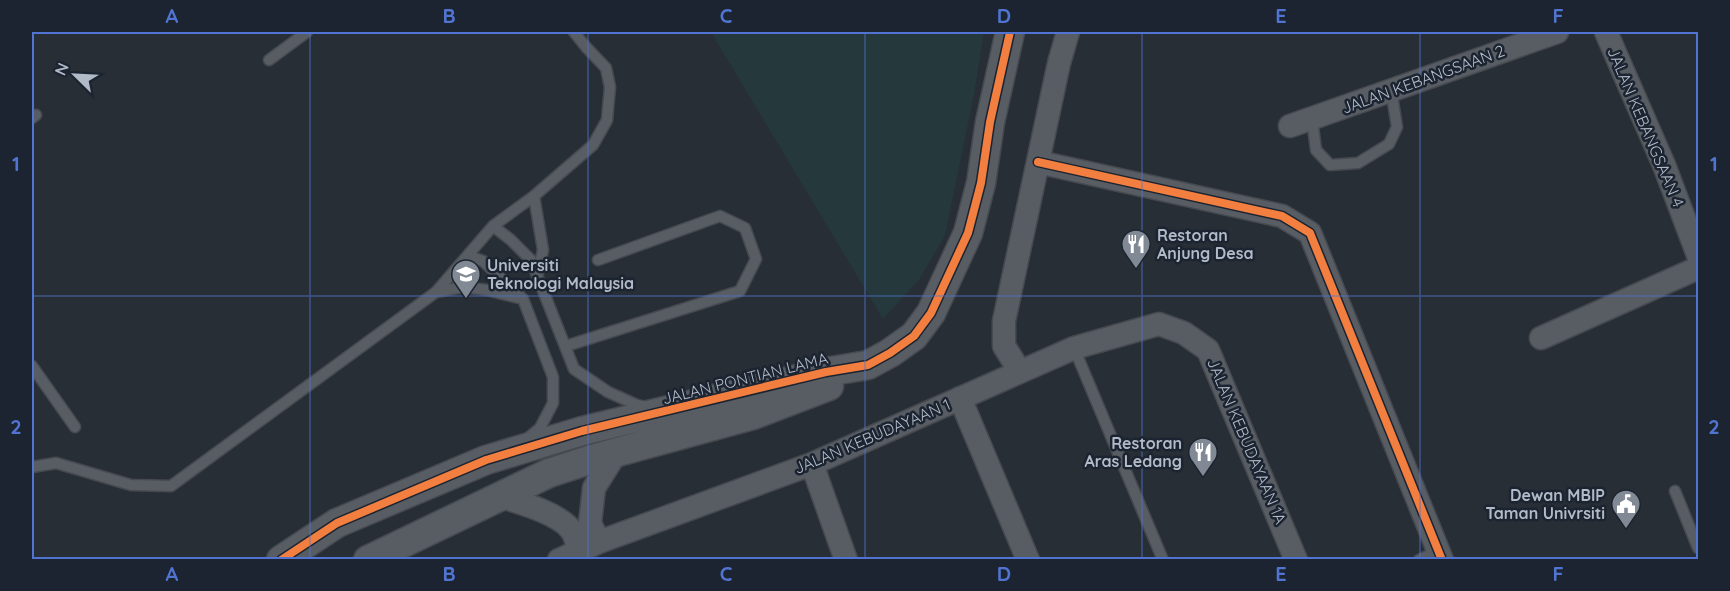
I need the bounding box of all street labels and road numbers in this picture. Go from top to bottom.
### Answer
street label: JALAN KEBANGSAAN 2 [1339,40,1507,118]
street label: JALAN KEBANGSAAN 4 [1603,44,1689,210]
street label: JALAN PONTIAN LAMA [660,348,830,408]
street label: JALAN KEBUDAYAAN 1A [1203,355,1291,527]
street label: JALAN KEBUDAYAAN 1 [791,394,953,478]

